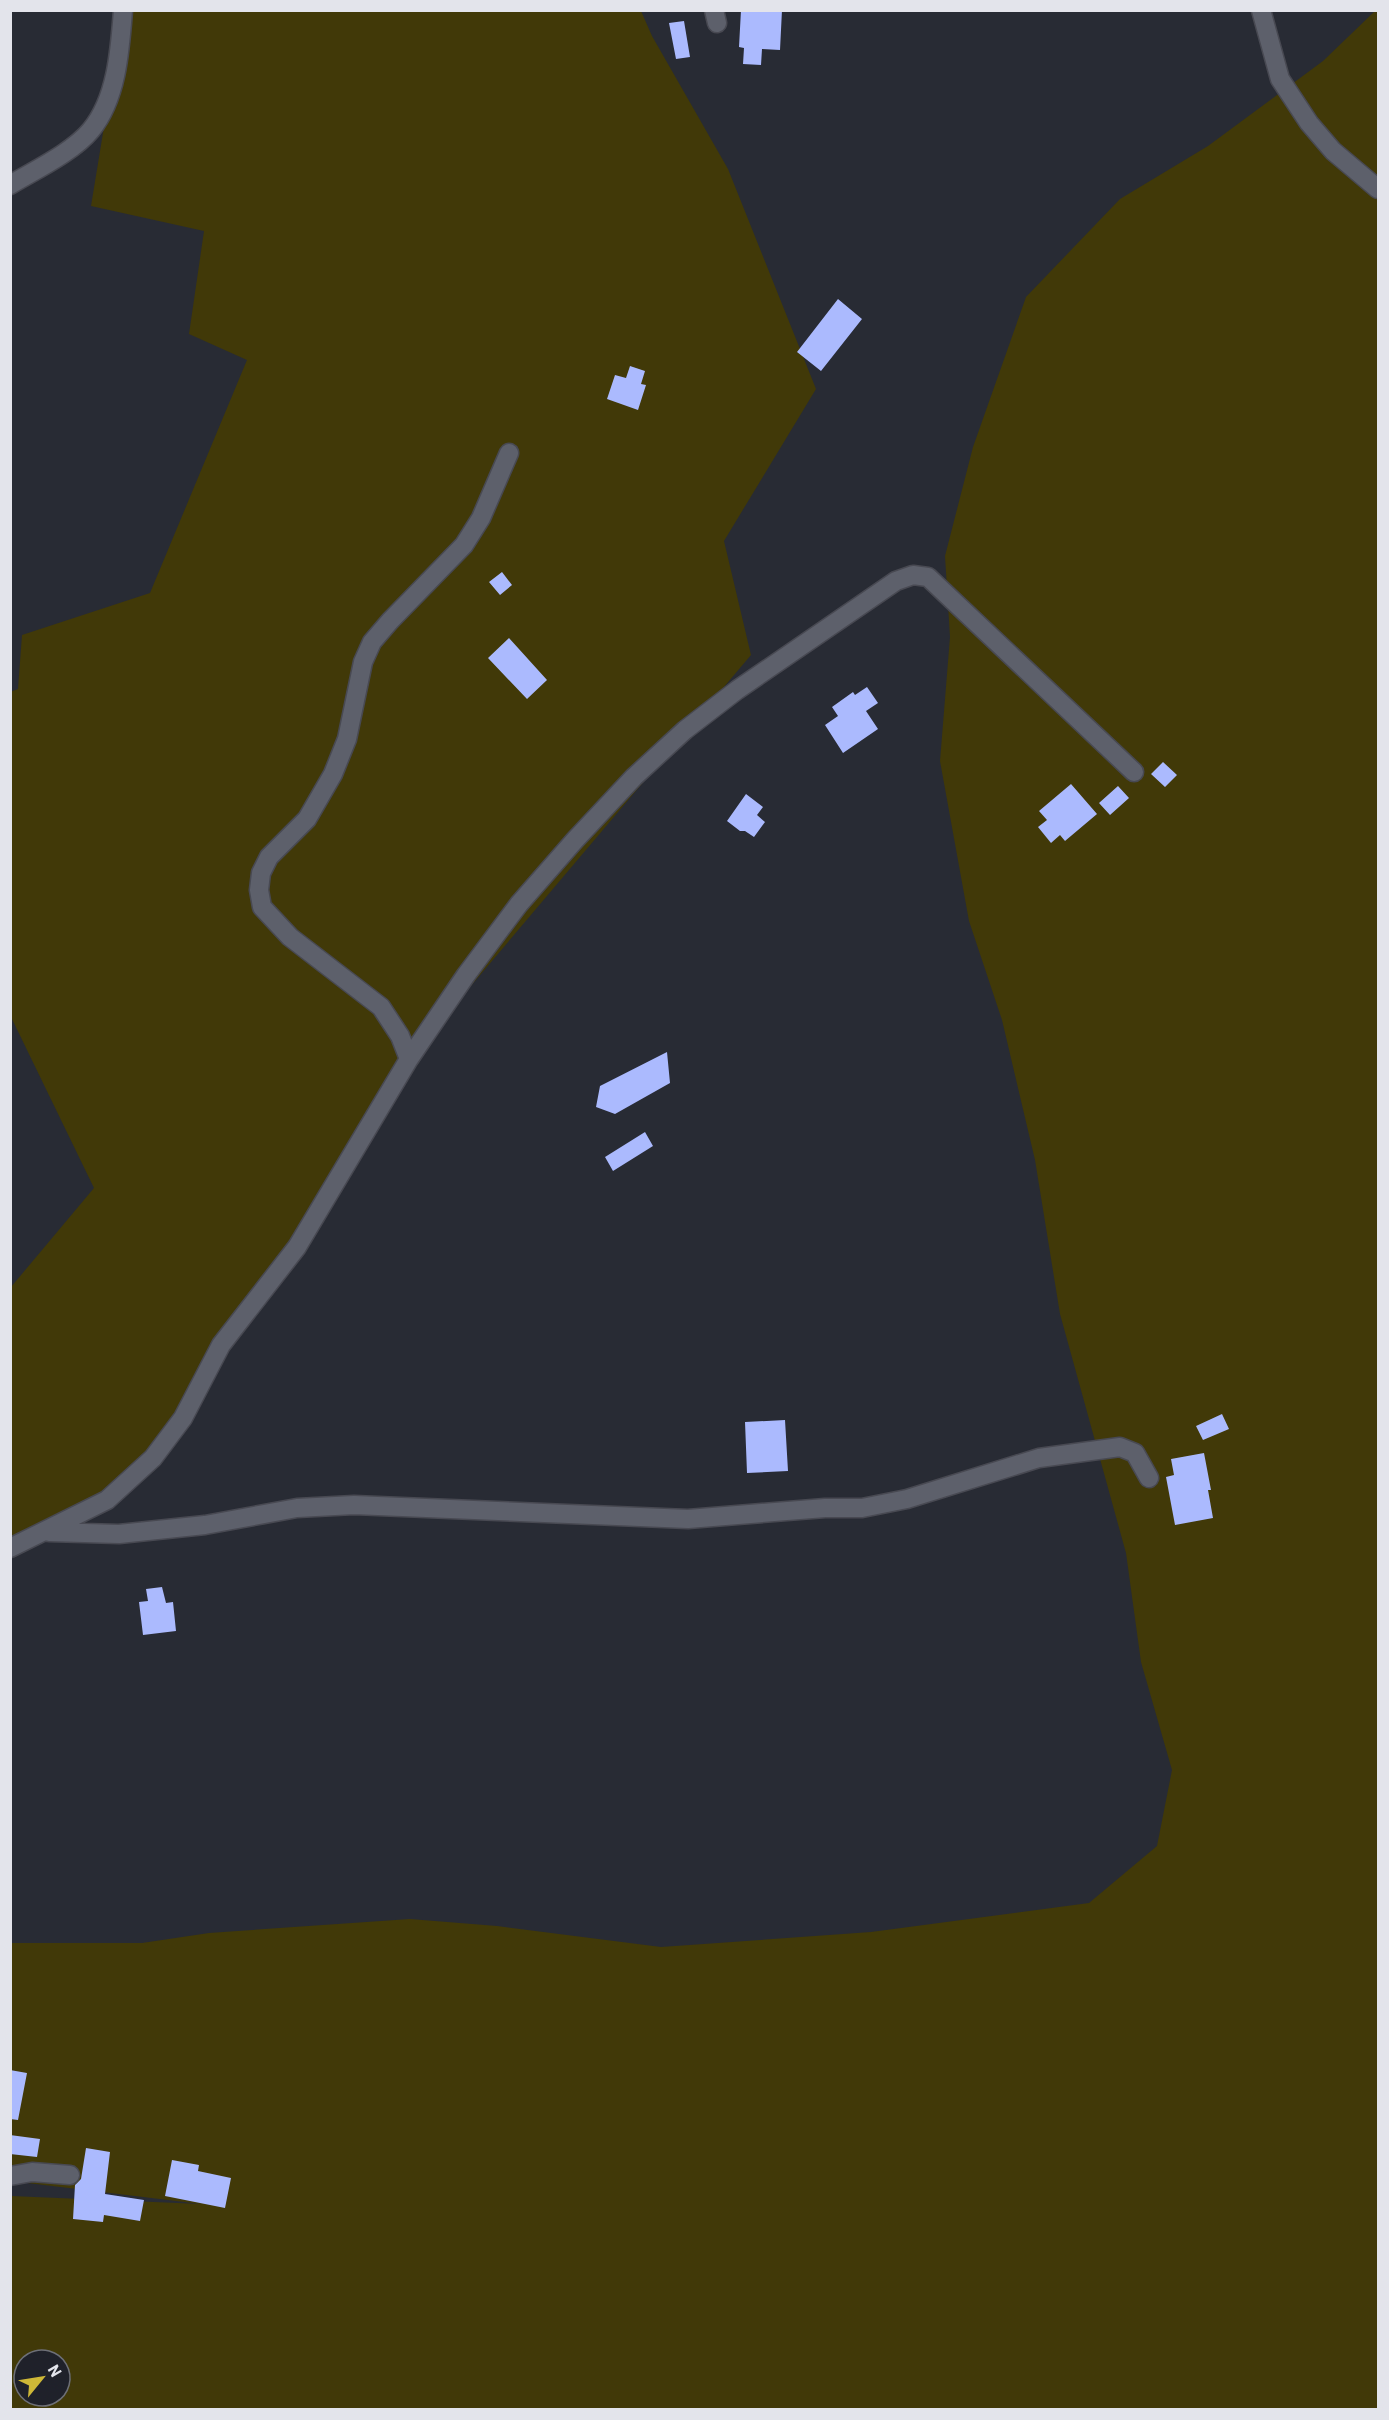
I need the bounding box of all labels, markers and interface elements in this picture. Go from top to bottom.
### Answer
north arrow [12,2348,72,2408]
text: N [45,2361,66,2380]

